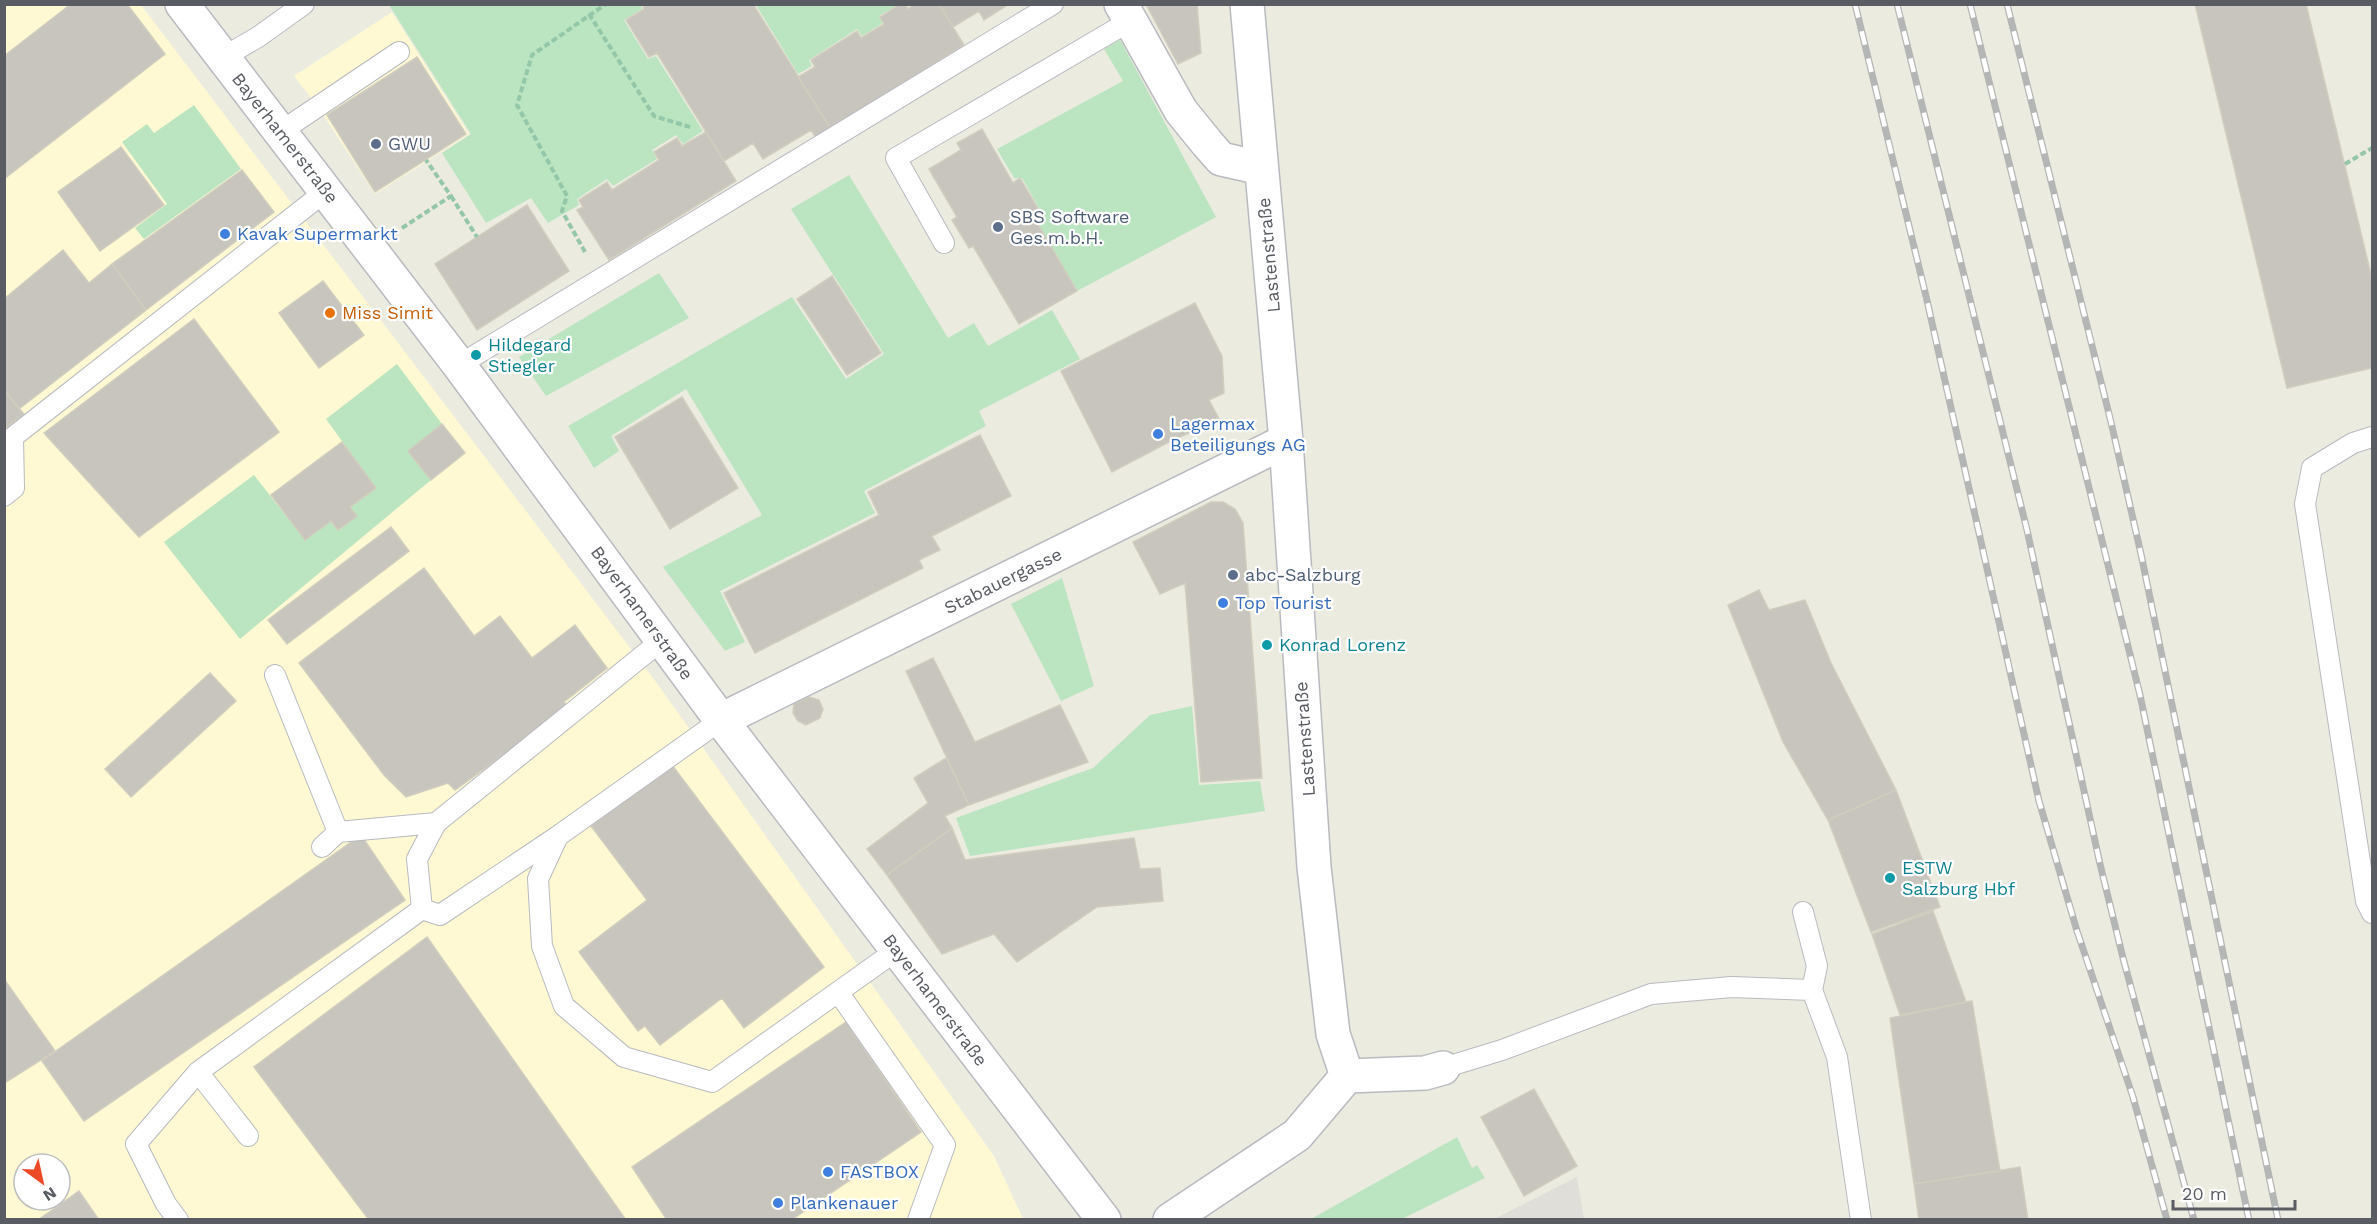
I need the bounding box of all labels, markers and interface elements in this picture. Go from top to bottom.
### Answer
street label: Bayerhamerstraße [228,68,343,207]
place label: GWU [388,133,431,154]
marker: GWU [369,137,383,151]
street label: Lastenstraße [1253,197,1284,313]
place label: SBS Software Ges.m.b.H. [1010,206,1129,248]
marker: SBS Software Ges.m.b.H. [991,220,1005,234]
place label: Kavak Supermarkt [237,223,398,244]
marker: Kavak Supermarkt [218,227,232,241]
place label: Miss Simit [342,302,433,323]
marker: Miss Simit [323,306,337,320]
place label: Hildegard Stiegler [488,334,571,376]
marker: Hildegard Stiegler [469,348,483,362]
place label: Lagermax Beteiligungs AG [1170,413,1306,455]
marker: Lagermax Beteiligungs AG [1151,427,1165,441]
street label: Bayerhamerstraße [587,542,698,684]
street label: Stabauergasse [941,543,1065,618]
place label: abc-Salzburg [1245,564,1361,585]
marker: abc-Salzburg [1226,568,1240,582]
place label: Top Tourist [1235,592,1332,613]
marker: Top Tourist [1216,596,1230,610]
place label: Konrad Lorenz [1279,634,1406,655]
marker: Konrad Lorenz [1260,638,1274,652]
street label: Lastenstraße [1290,681,1319,797]
place label: ESTW Salzburg Hbf [1902,857,2015,899]
marker: ESTW Salzburg Hbf [1883,871,1897,885]
street label: Bayerhamerstraße [879,929,992,1070]
north arrow [12,1152,72,1212]
place label: FASTBOX [840,1161,919,1182]
marker: FASTBOX [821,1165,835,1179]
scale bar [2173,1173,2294,1211]
text: N [40,1183,60,1205]
text: 20 m [2182,1183,2227,1204]
place label: Plankenauer [790,1192,898,1213]
marker: Plankenauer [771,1196,785,1210]

